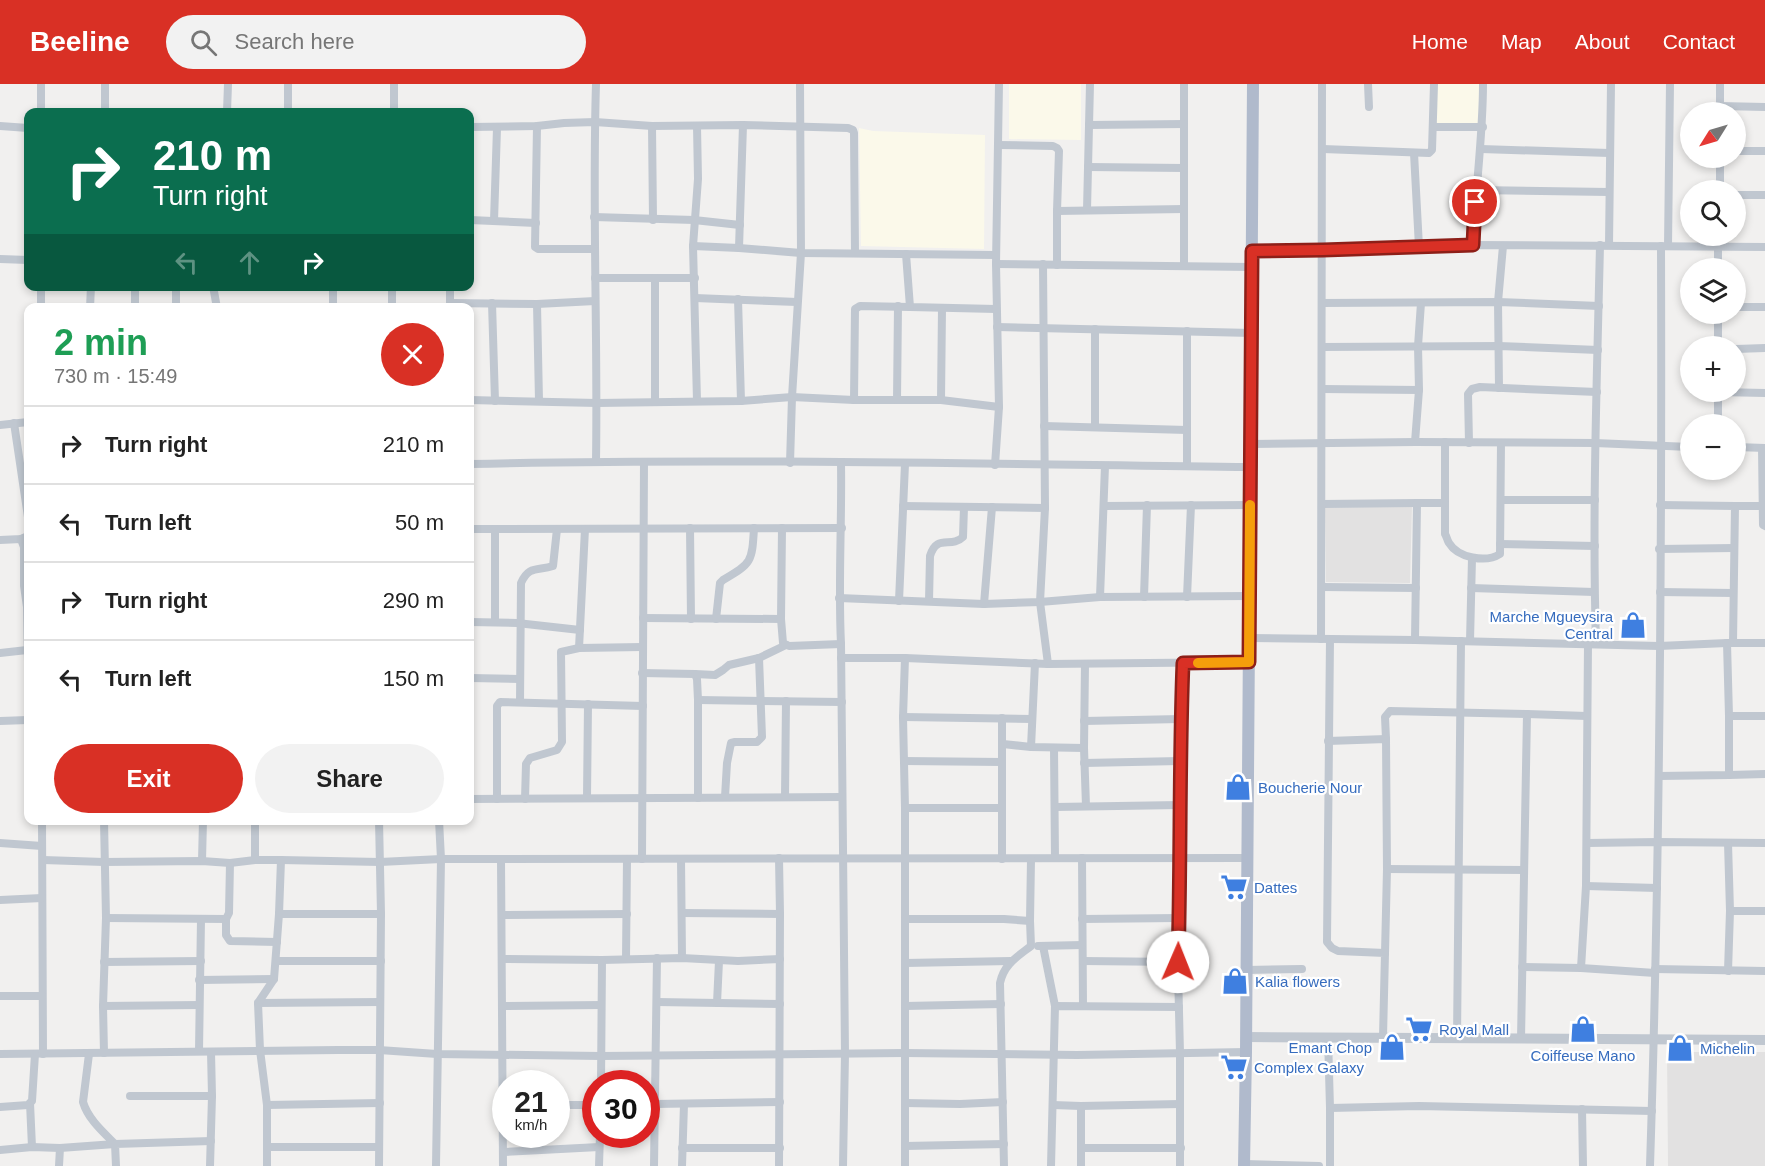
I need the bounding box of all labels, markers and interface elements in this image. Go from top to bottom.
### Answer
search box [166,15,586,69]
text: Beeline [30,26,130,57]
icon: search [187,26,220,59]
text: Search here [235,29,354,54]
text: Home [1412,30,1468,53]
text: Map [1501,30,1542,53]
text: About [1575,30,1630,53]
text: Contact [1663,30,1735,53]
north arrow [1680,102,1746,168]
map controls [1680,102,1746,480]
icon: right [54,132,132,210]
text: 210 m [153,132,272,179]
pin [1449,176,1500,227]
button: search [1680,180,1746,246]
text: Turn right [153,181,268,211]
icon: arrive [1458,185,1491,218]
icon: left [170,246,203,279]
icon: ahead [233,246,266,279]
icon: right [296,246,329,279]
button: layers [1680,258,1746,324]
text: 2 min [54,322,148,363]
button: close [381,323,444,386]
button: + [1680,336,1746,402]
text: 730 m · 15:49 [54,365,177,387]
button: − [1680,414,1746,480]
icon: right [54,429,87,462]
text: Turn right [105,432,207,457]
text: 210 m [383,432,444,457]
icon: left [54,507,87,540]
text: Turn left [105,510,191,535]
text: 50 m [395,510,444,535]
icon: right [54,585,87,618]
text: Turn right [105,588,207,613]
text: 290 m [383,588,444,613]
place label: Marche Mgueysira Central [1490,608,1614,642]
shop icon: Marche Mgueysira Central [1618,610,1648,640]
icon: left [54,663,87,696]
text: Turn left [105,666,191,691]
text: 150 m [383,666,444,691]
button: Exit [54,744,243,813]
button: Share [255,744,444,813]
shop icon: Boucherie Nour [1223,772,1253,802]
place label: Boucherie Nour [1258,779,1362,796]
supermarket icon: Dattes [1219,872,1249,902]
place label: Dattes [1254,879,1297,896]
position arrow [1146,930,1210,994]
shop icon: Kalia flowers [1220,966,1250,996]
place label: Kalia flowers [1255,973,1340,990]
supermarket icon: Royal Mall [1404,1014,1434,1044]
shop icon: Coiffeuse Mano [1568,1014,1598,1044]
place label: Royal Mall [1439,1021,1509,1038]
shop icon: Emant Chop [1377,1032,1407,1062]
shop icon: Michelin [1665,1033,1695,1063]
place label: Emant Chop [1289,1039,1372,1056]
place label: Michelin [1700,1040,1755,1057]
place label: Coiffeuse Mano [1531,1047,1635,1064]
supermarket icon: Complex Galaxy [1219,1052,1249,1082]
place label: Complex Galaxy [1254,1059,1365,1076]
speed limit sign: 30 [582,1070,660,1148]
text: 21 [514,1085,548,1118]
text: km/h [515,1116,547,1133]

